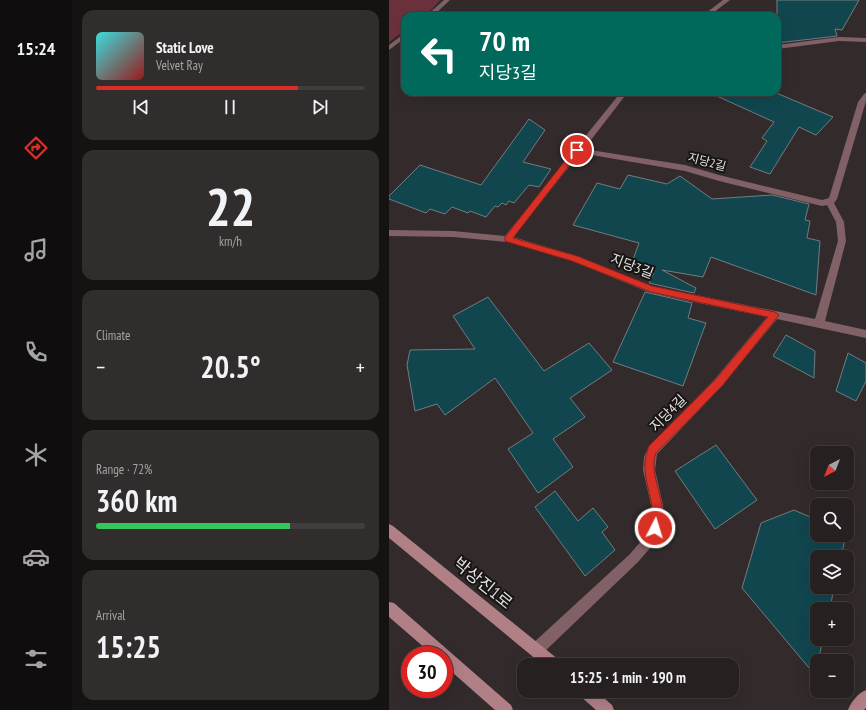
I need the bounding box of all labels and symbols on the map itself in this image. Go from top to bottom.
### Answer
pin [560,133,594,167]
street label: 지당2길 [687,149,728,174]
street label: 지당3길 [608,250,656,282]
street label: 지당4길 [646,391,690,435]
north arrow [810,446,854,490]
position arrow [634,507,676,549]
street label: 박상진1로 [449,552,517,614]
speed limit sign: 30 [401,646,453,698]

